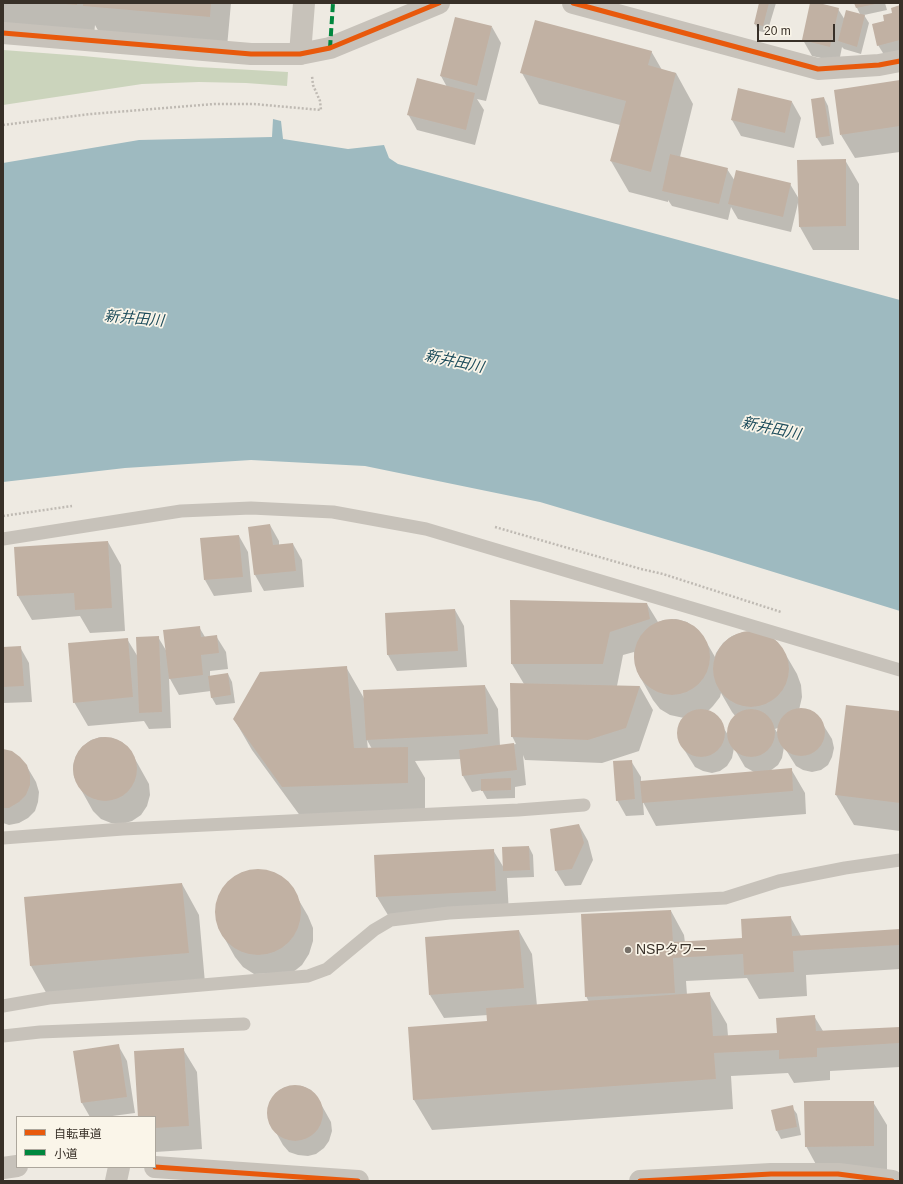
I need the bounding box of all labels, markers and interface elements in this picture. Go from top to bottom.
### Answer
scale bar [759,16,837,42]
text: 20 m [764,24,791,38]
water label: 新井田川 [103,307,165,331]
water label: 新井田川 [423,347,485,377]
water label: 新井田川 [740,414,802,444]
place label: NSPタワー [636,942,707,958]
marker: NSPタワー [623,945,633,955]
legend [16,1116,156,1168]
text: 自転車道 [54,1127,102,1141]
text: 小道 [54,1147,78,1161]

